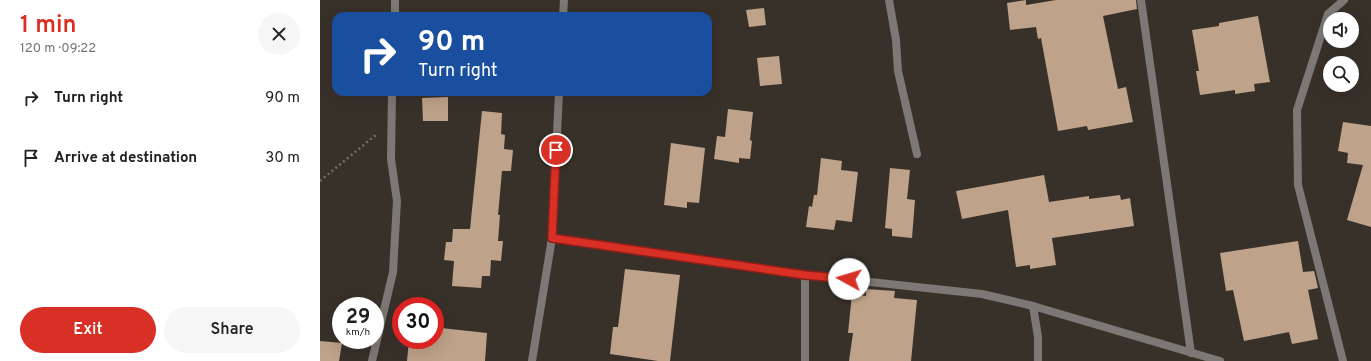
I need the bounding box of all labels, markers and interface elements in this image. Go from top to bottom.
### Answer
text: 1 min [20,11,77,41]
map controls [1323,12,1359,92]
button: sound [1323,12,1359,48]
button: close [258,13,300,55]
text: 90 m [418,25,485,61]
icon: right [352,28,404,80]
text: 120 m · 09:22 [20,41,96,57]
button: search [1323,56,1359,92]
text: Turn right [418,60,498,83]
icon: right [20,87,42,109]
text: Turn right [54,89,123,108]
text: 90 m [265,89,300,108]
pin [539,133,573,167]
icon: arrive [545,139,567,161]
icon: arrive [20,147,42,169]
text: Arrive at destination [54,149,197,168]
text: 30 m [265,149,300,168]
position arrow [828,258,870,300]
speed limit sign: 30 [392,297,444,349]
text: 29 [346,305,370,331]
button: Exit [20,307,156,353]
button: Share [164,307,300,353]
text: km/h [346,326,370,339]

